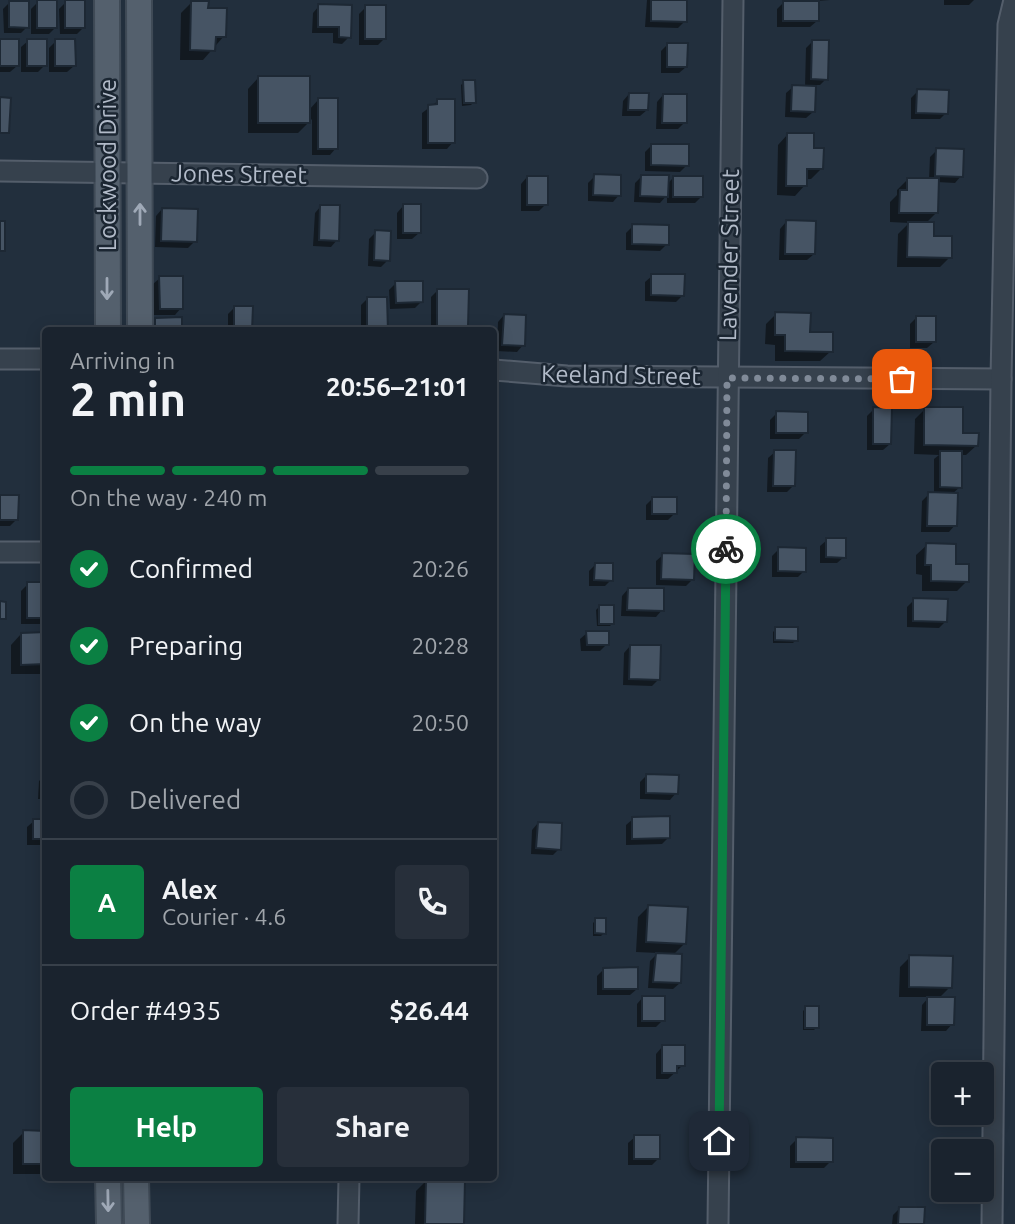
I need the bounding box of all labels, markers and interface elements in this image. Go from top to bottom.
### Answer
street label: Lockwood Drive [94,79,121,251]
street label: Jones Street [171,159,308,189]
street label: Lavender Street [714,168,744,341]
one-way arrow [133,202,147,225]
one-way arrow [100,277,114,300]
text: Arriving in [70,348,175,373]
pin [872,349,932,409]
street label: Keeland Street [541,360,702,390]
icon: bag [883,360,921,398]
text: 20:56–21:01 [326,372,469,401]
text: 2 min [70,373,186,425]
text: On the way · 240 m [70,485,267,510]
courier [691,514,761,584]
icon: bike [707,530,745,568]
icon: check [70,550,108,588]
text: Confirmed [129,554,253,583]
text: 20:26 [411,556,469,581]
icon: check [70,627,108,665]
text: Preparing [129,631,243,660]
text: 20:28 [411,633,469,658]
icon: check [70,704,108,742]
text: On the way [129,708,261,737]
text: 20:50 [411,710,469,735]
text: Delivered [129,785,241,814]
button: phone [395,865,469,939]
text: Alex [162,875,217,904]
text: A [98,888,116,917]
text: Courier · 4.6 [162,904,286,929]
text: Order #4935 [70,996,221,1025]
text: $26.44 [389,996,469,1025]
map controls [931,1062,994,1202]
button: + [931,1062,994,1125]
button: Help [70,1087,263,1167]
button: Share [277,1087,469,1167]
pin [689,1111,749,1171]
icon: home [700,1122,738,1160]
button: − [931,1139,994,1202]
one-way arrow [102,1189,115,1212]

